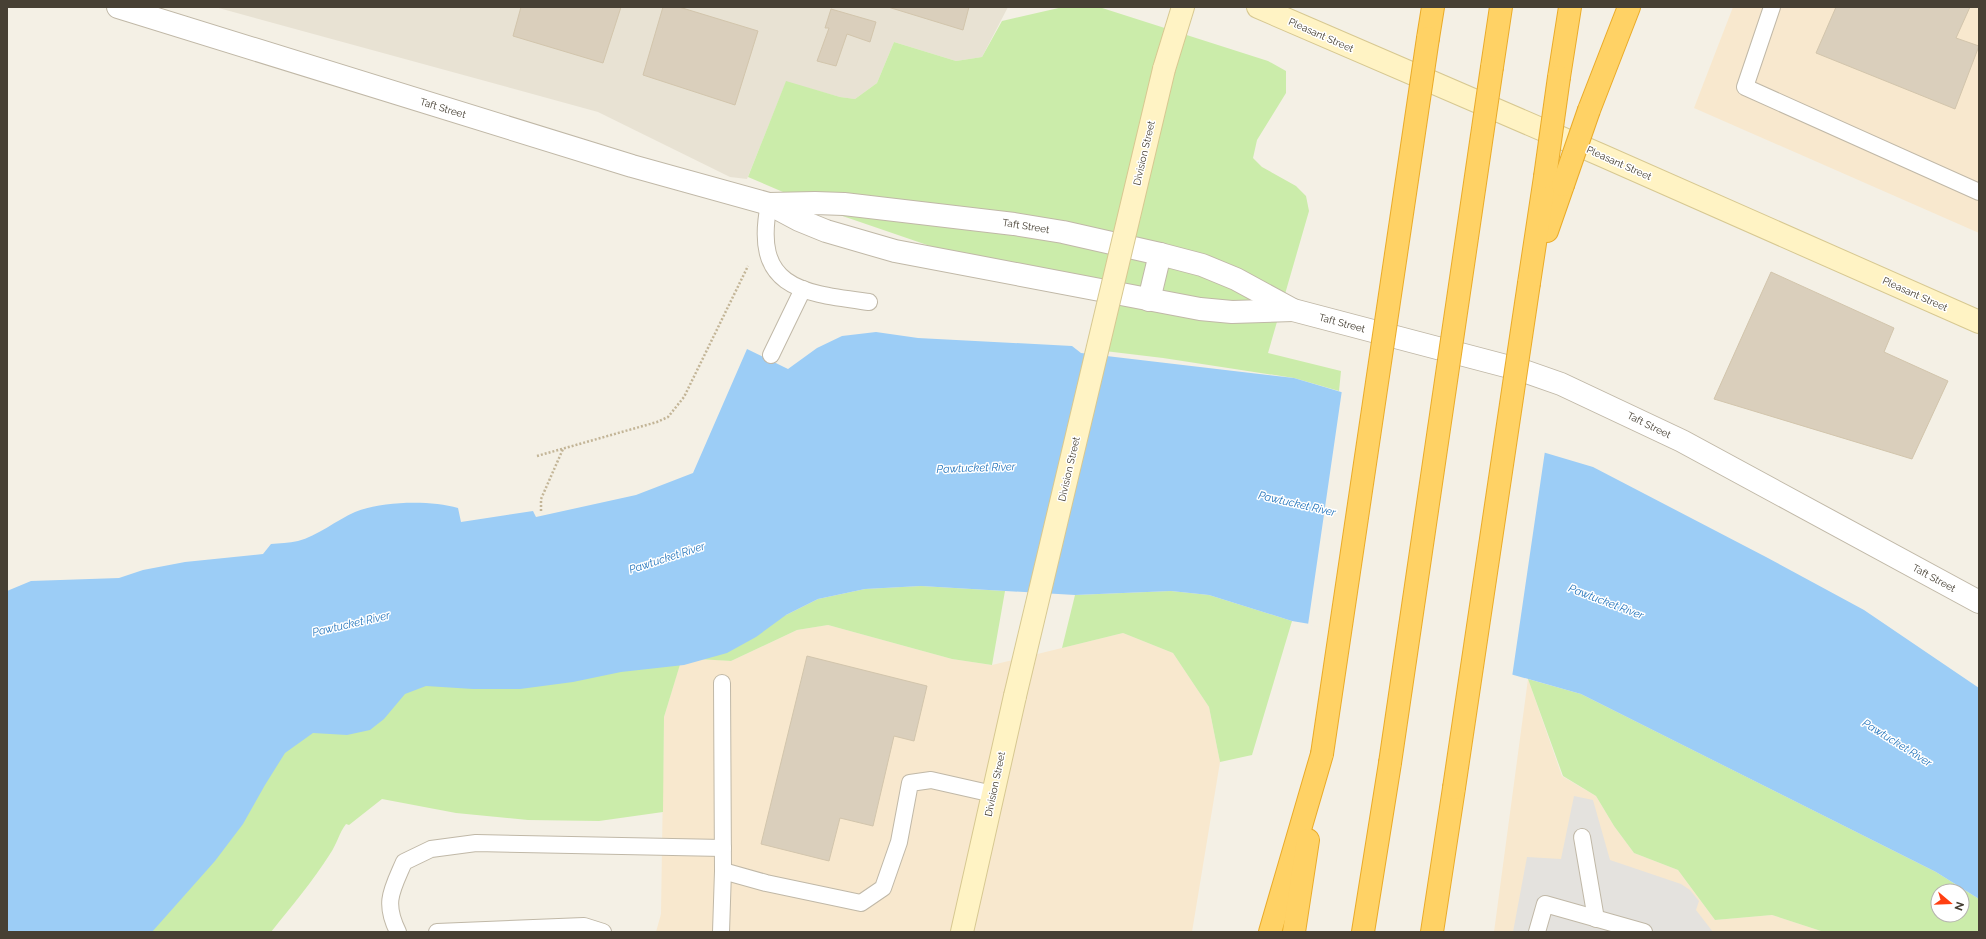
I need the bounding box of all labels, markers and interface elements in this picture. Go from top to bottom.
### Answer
street label: Pleasant Street [1287,16,1356,55]
street label: Taft Street [419,96,468,120]
street label: Division Street [1131,119,1157,186]
street label: Pleasant Street [1585,144,1654,183]
street label: Taft Street [1002,217,1051,235]
street label: Pleasant Street [1881,275,1950,314]
street label: Taft Street [1318,312,1367,335]
street label: Taft Street [1625,410,1673,441]
street label: Division Street [1056,435,1082,502]
water label: Pawtucket River [936,460,1017,476]
water label: Pawtucket River [1257,489,1338,520]
water label: Pawtucket River [627,539,708,576]
street label: Taft Street [1910,562,1958,594]
water label: Pawtucket River [1567,582,1646,623]
water label: Pawtucket River [311,608,392,639]
water label: Pawtucket River [1860,717,1935,770]
street label: Division Street [983,750,1007,817]
north arrow [1930,883,1970,923]
text: N [1951,900,1966,912]

